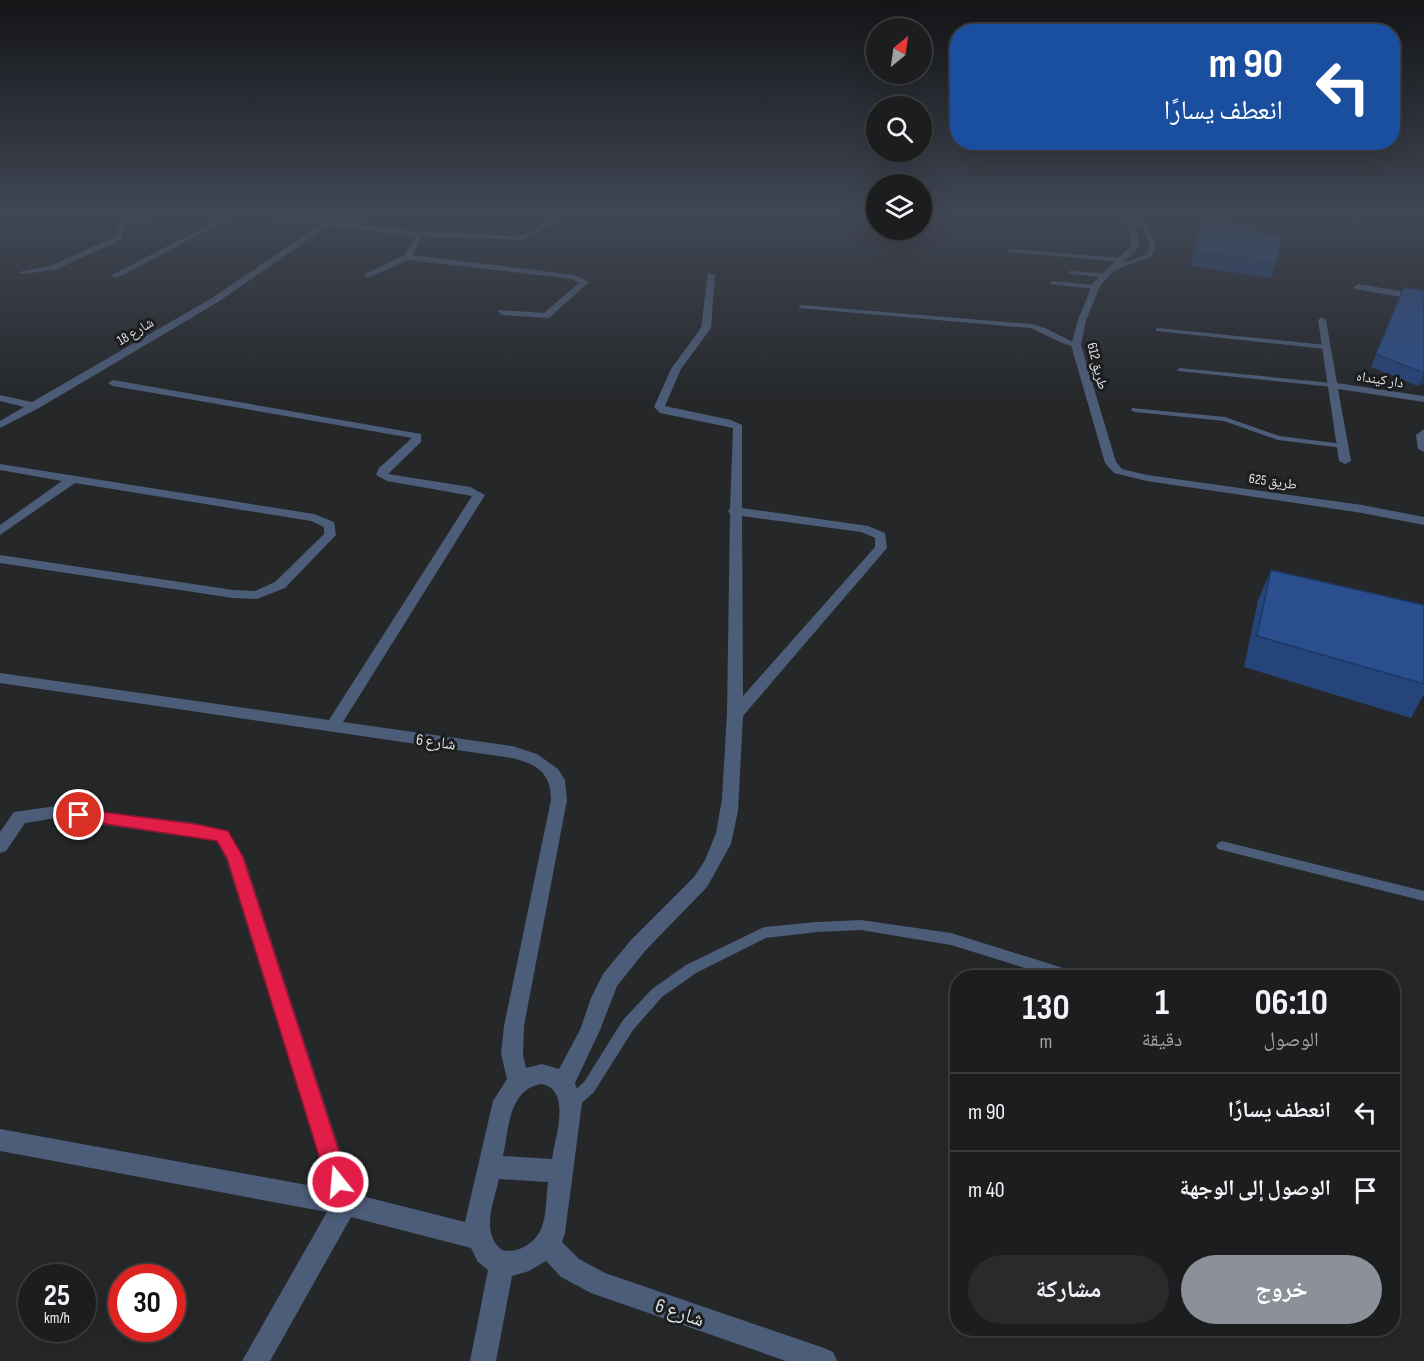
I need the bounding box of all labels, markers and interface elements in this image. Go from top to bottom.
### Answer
north arrow [866,18,932,84]
map controls [866,18,932,240]
text: 90 m [1209,39,1283,90]
icon: left [1304,48,1382,126]
text: انعطف يسارًا [1164,95,1283,127]
button: search [866,96,932,162]
button: layers [866,174,932,240]
street label: شارع 18 [114,314,157,350]
street label: طريق 612 [1083,341,1112,392]
street label: دار كينداه [1355,367,1405,392]
street label: طريق 625 [1248,470,1298,494]
street label: شارع 6 [415,730,457,755]
pin [53,789,104,840]
icon: arrive [62,798,95,831]
text: 1 [1155,982,1169,1025]
text: 06:10 [1254,982,1328,1025]
text: 130 [1022,987,1070,1030]
text: دقيقة [1142,1028,1182,1052]
text: الوصول [1264,1028,1319,1052]
text: m [1039,1030,1052,1054]
icon: left [1349,1096,1382,1129]
text: انعطف يسارًا [1228,1097,1331,1124]
text: 90 m [968,1099,1005,1126]
position arrow [306,1150,370,1214]
icon: arrive [1349,1174,1382,1207]
text: الوصول إلى الوجهة [1179,1175,1331,1202]
text: 40 m [968,1177,1005,1204]
button: مشاركة [968,1255,1169,1324]
button: خروج [1181,1255,1382,1324]
speed limit sign: 30 [108,1264,186,1342]
text: 25 [44,1278,70,1314]
street label: شارع 6 [652,1293,707,1332]
text: km/h [44,1309,70,1328]

